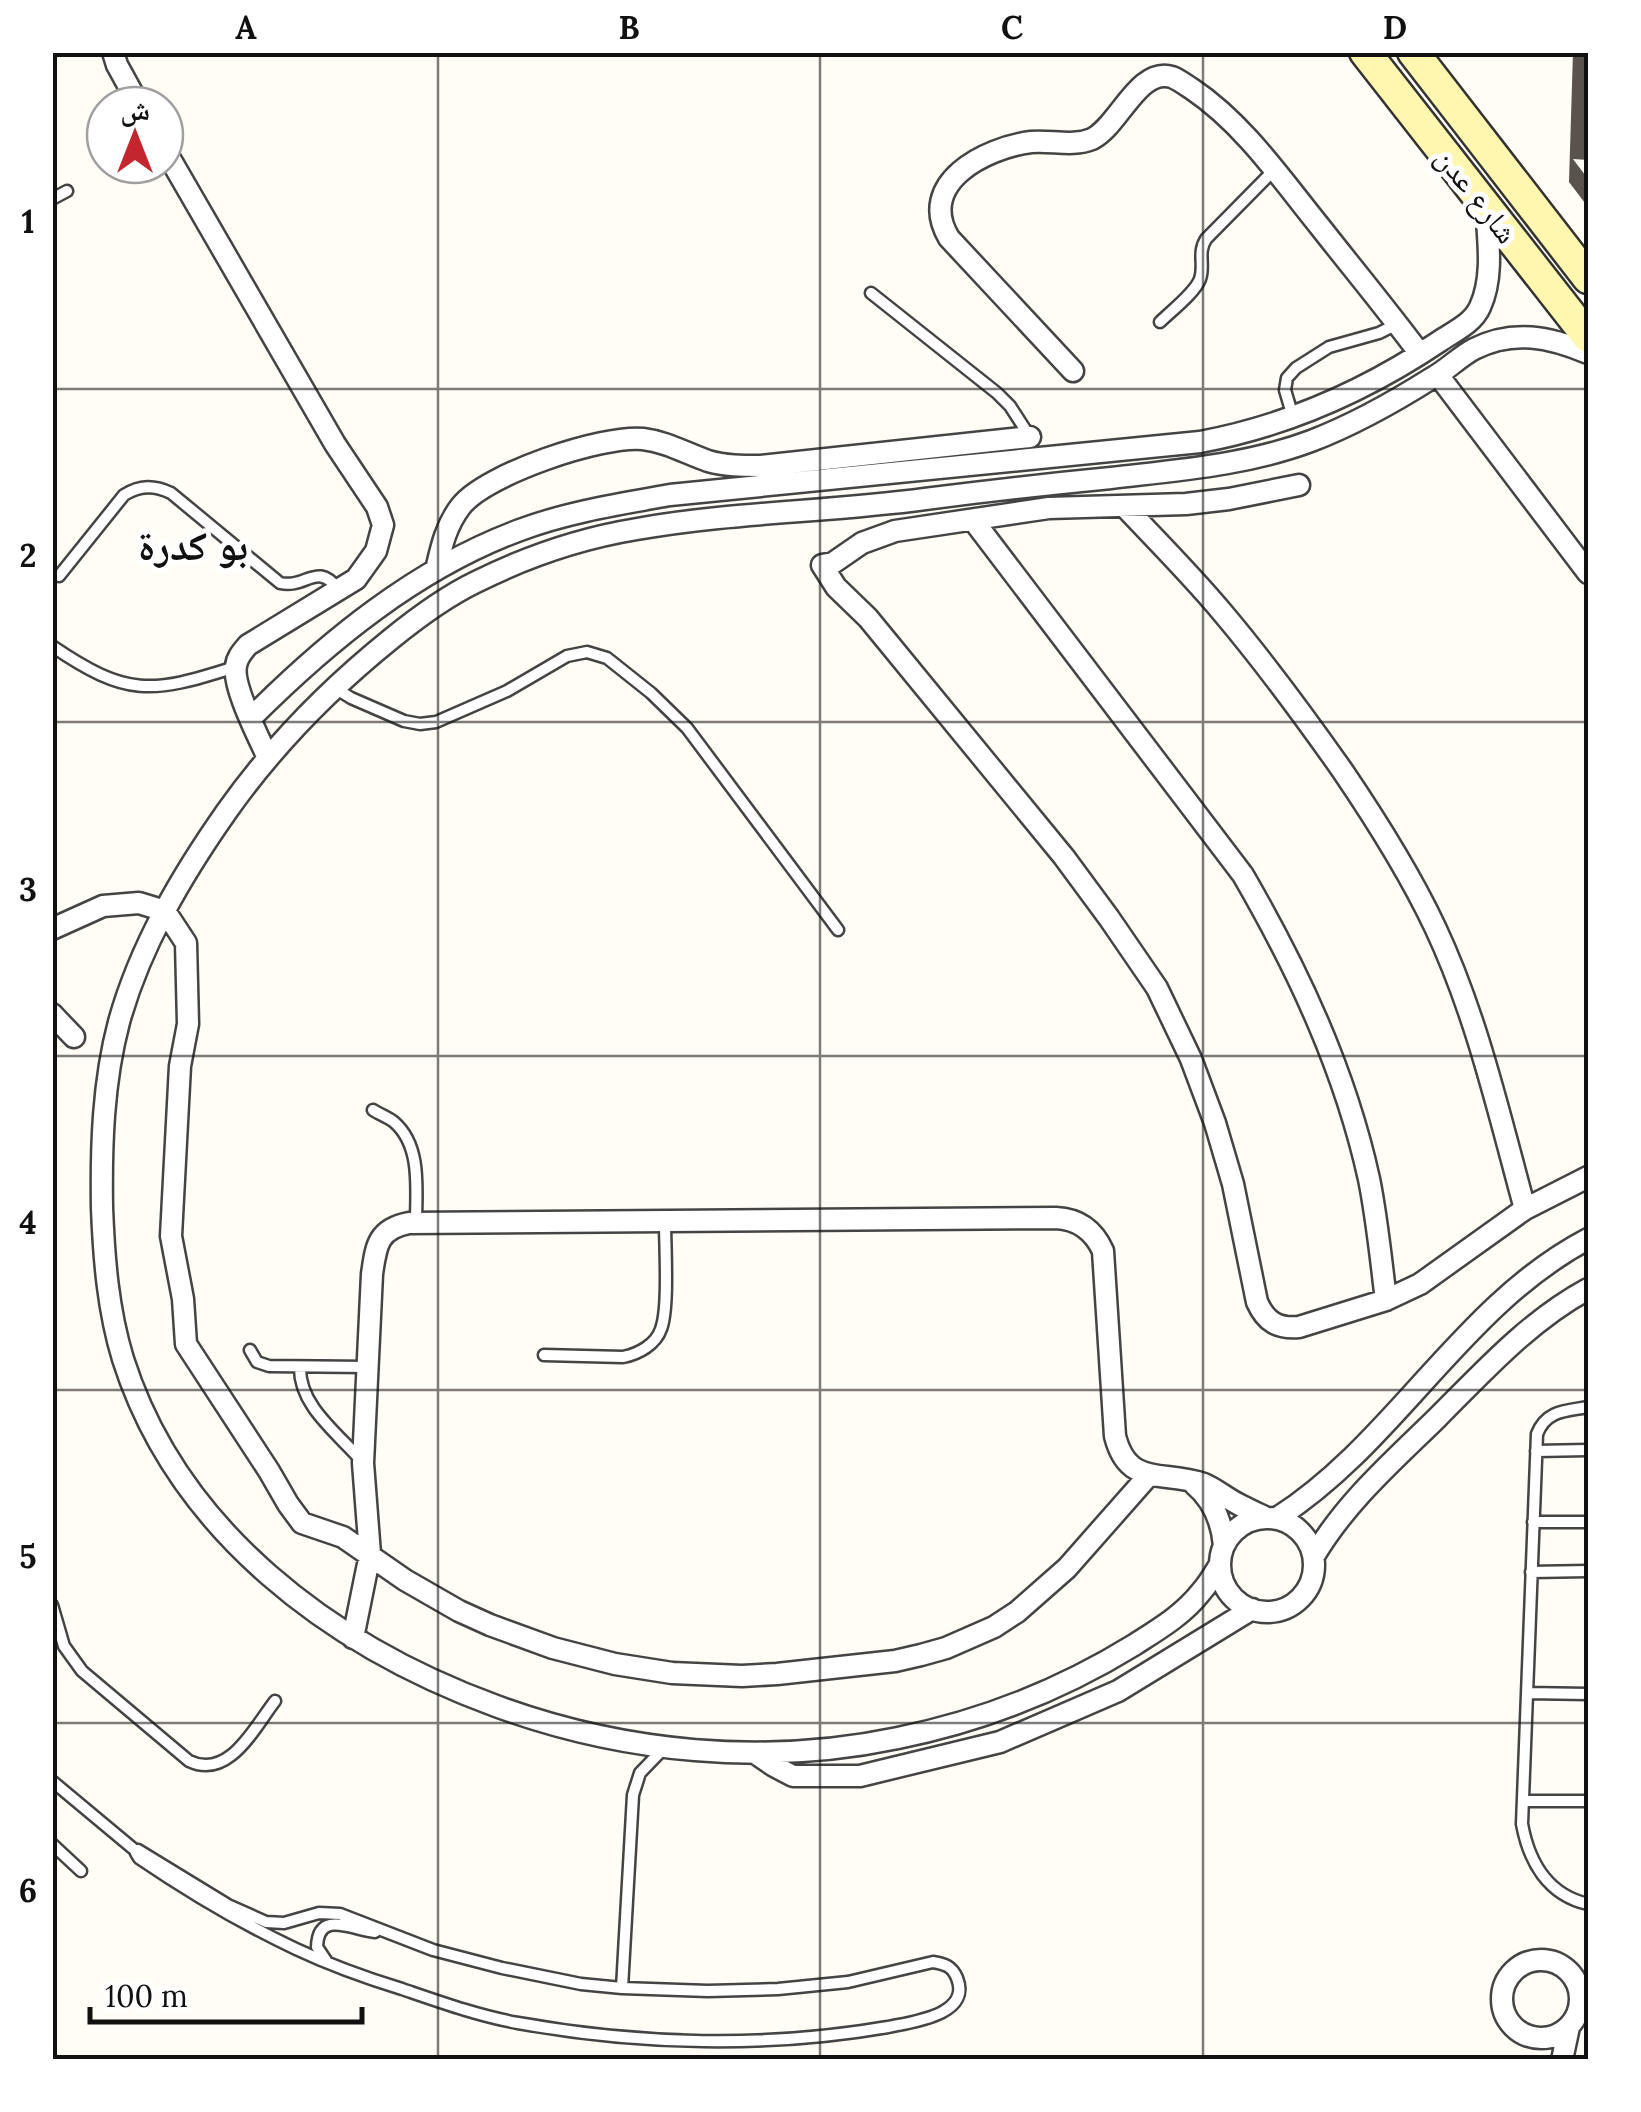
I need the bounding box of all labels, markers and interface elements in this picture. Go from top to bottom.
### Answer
text: A [235,7,257,48]
text: B [618,7,640,48]
text: C [1001,7,1023,48]
text: D [1383,7,1407,48]
north arrow [85,85,185,185]
text: ش [120,92,150,128]
street label: شارع عدن [1427,139,1526,251]
text: 1 [22,201,35,242]
district label: بو كدرة [138,520,248,571]
text: 2 [19,535,37,576]
text: 3 [19,869,37,910]
text: 4 [19,1202,37,1243]
text: 5 [19,1536,37,1577]
text: 6 [19,1870,37,1911]
scale bar [90,1962,362,2024]
text: 100 m [105,1977,188,2015]

